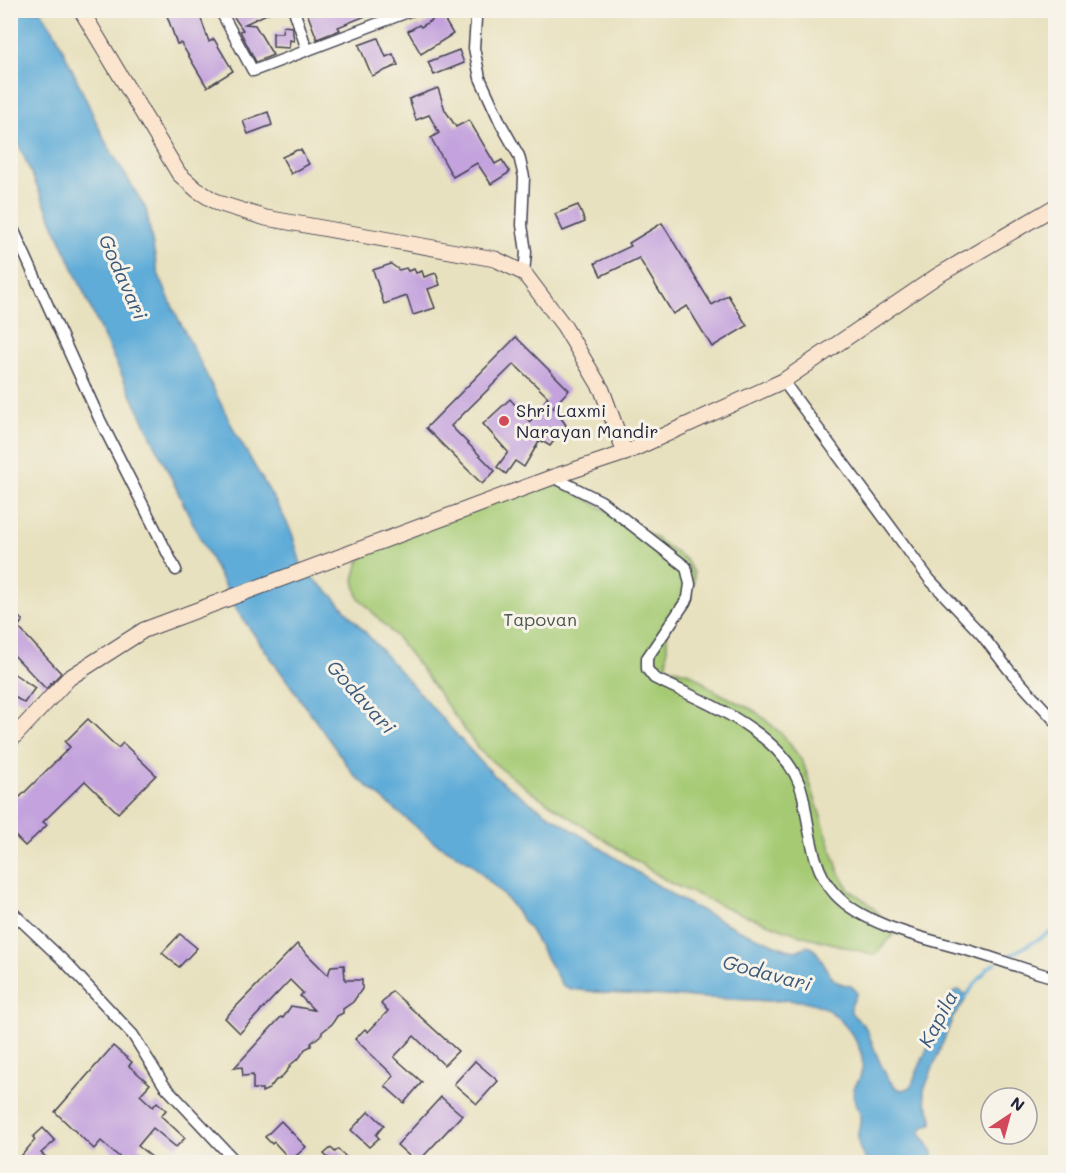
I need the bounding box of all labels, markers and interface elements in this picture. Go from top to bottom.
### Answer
water label: Godavari [94,230,155,324]
place label: Shri Laxmi Narayan Mandir [516,398,659,443]
marker: Shri Laxmi Narayan Mandir [497,414,511,428]
park label: Tapovan [503,607,577,631]
water label: Godavari [322,654,402,739]
water label: Godavari [720,948,815,997]
water label: Kapila [911,986,963,1051]
north arrow [979,1086,1039,1146]
text: N [1007,1091,1029,1116]

